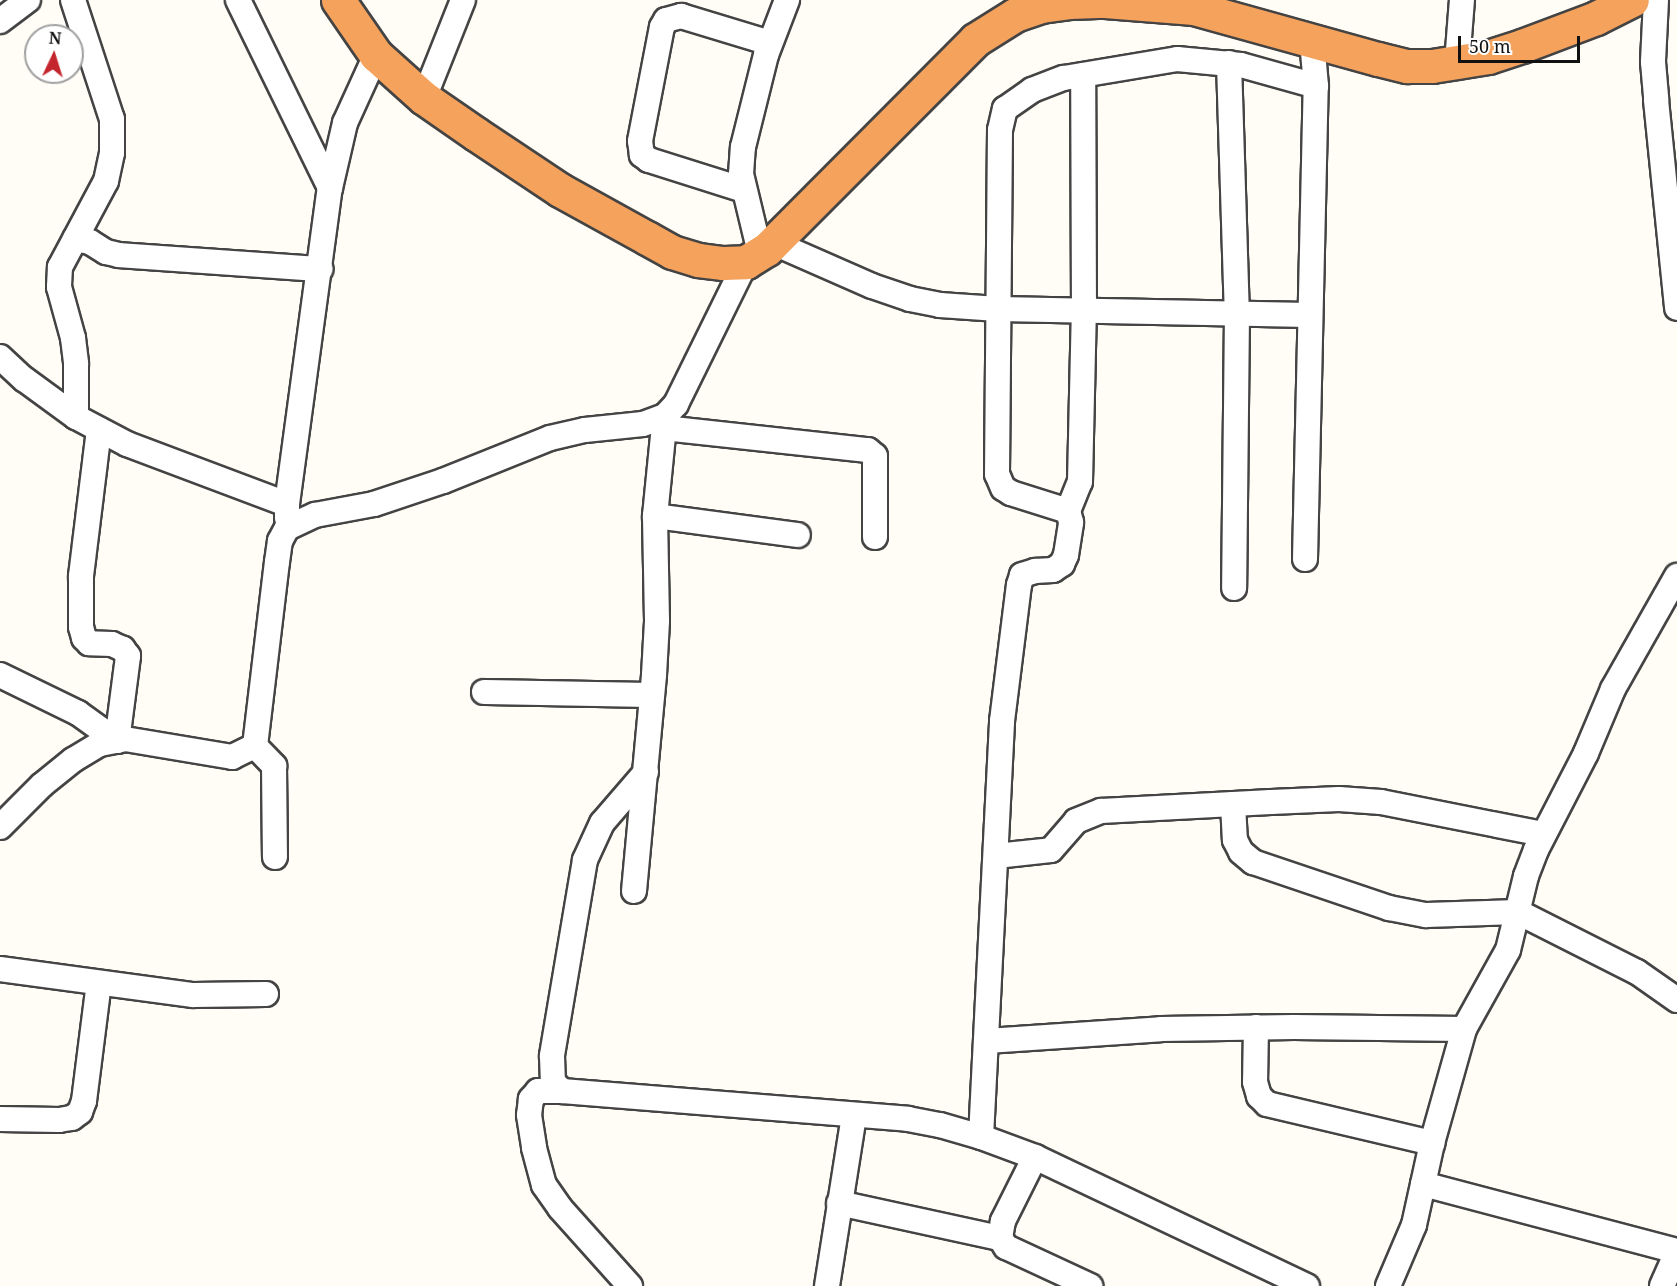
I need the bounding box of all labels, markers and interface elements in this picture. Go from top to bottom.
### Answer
north arrow [24,24,84,84]
scale bar [1461,24,1582,62]
text: N [48,27,62,49]
text: 50 m [1469,34,1511,58]

